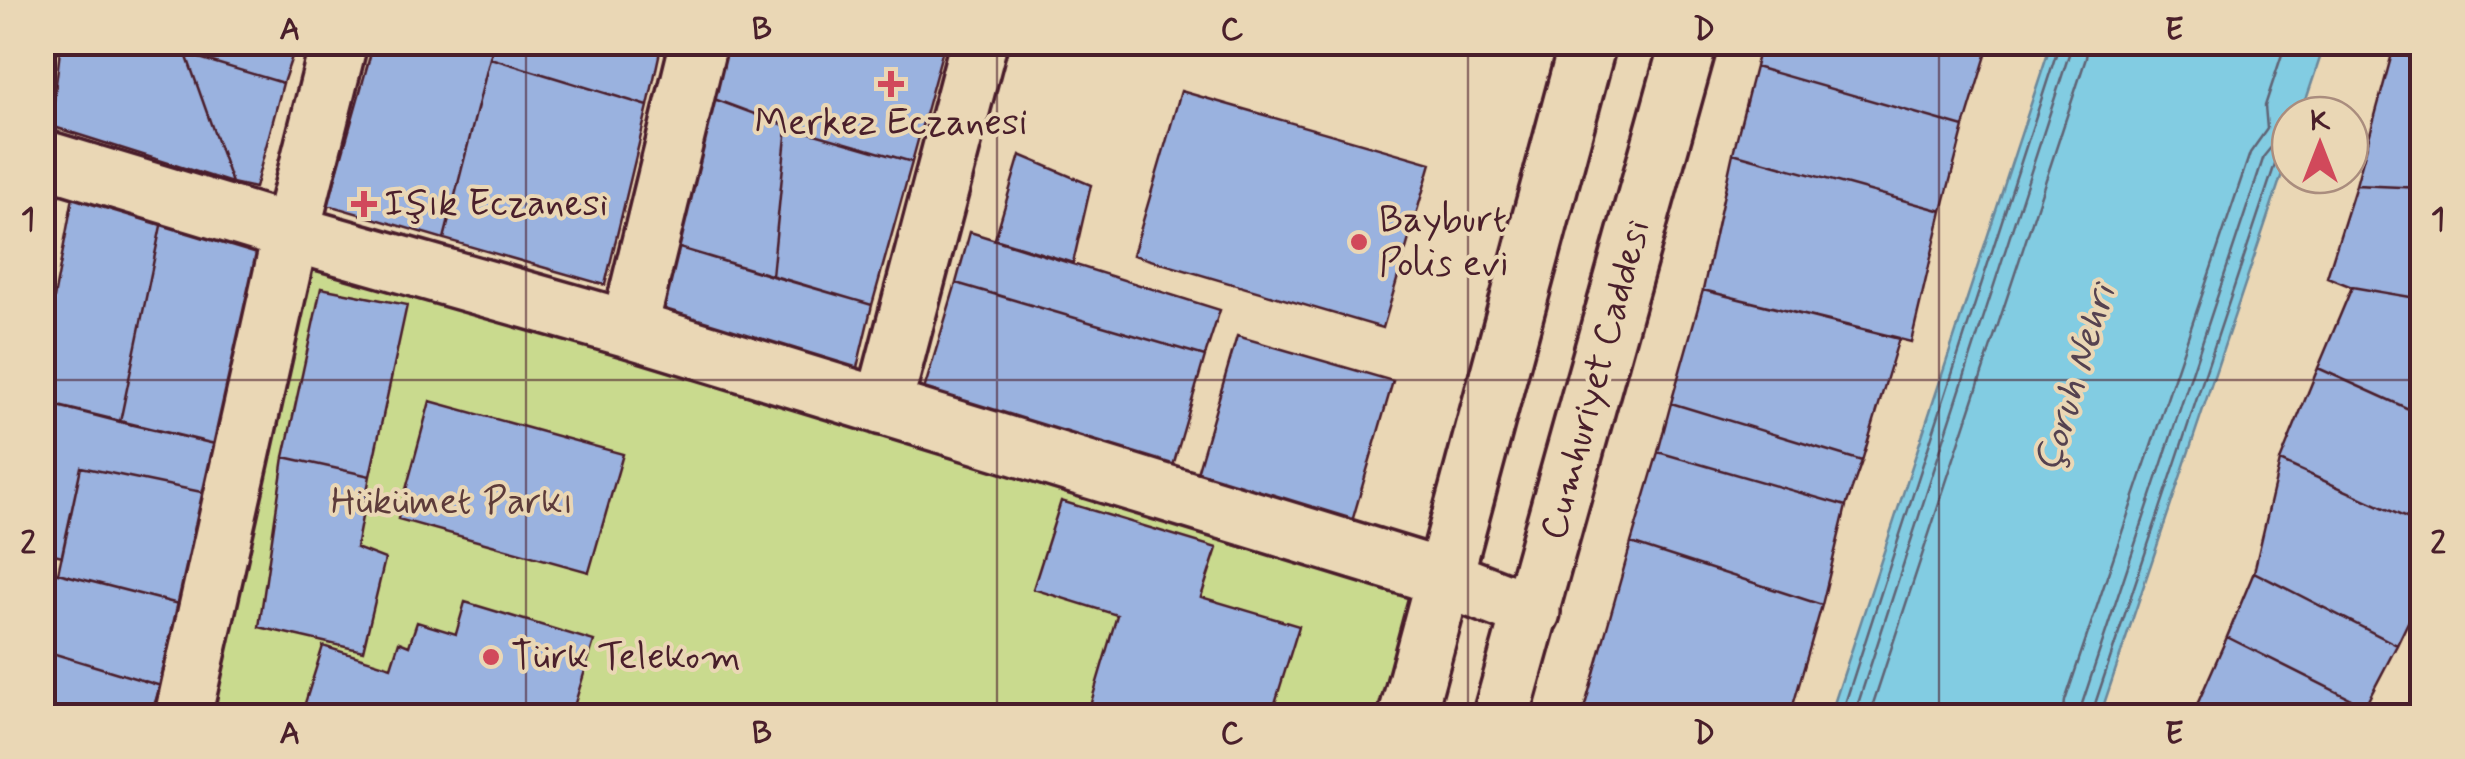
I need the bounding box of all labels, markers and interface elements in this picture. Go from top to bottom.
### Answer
text: A [280,9,300,51]
text: B [752,9,772,51]
text: C [1221,9,1244,51]
text: D [1693,9,1715,51]
text: E [2165,9,2184,51]
marker: Merkez Eczanesi [880,73,902,95]
north arrow [2270,95,2370,195]
place label: Merkez Eczanesi [755,99,1028,148]
text: K [2310,104,2330,141]
place label: Işık Eczanesi [384,180,608,229]
marker: Işık Eczanesi [353,193,375,215]
place label: Bayburt Polis evi [1379,196,1509,289]
text: 1 [21,199,35,241]
text: 1 [2431,199,2445,241]
street label: Cumhuriyet Caddesi [1530,215,1662,545]
marker: Bayburt Polis evi [1348,231,1370,253]
water label: Çoruh Nehri [2023,274,2130,480]
park label: Hükümet Parkı [331,478,573,527]
text: 2 [20,523,36,565]
text: 2 [2430,523,2446,565]
place label: Türk Telekom [511,633,741,682]
marker: Türk Telekom [480,646,502,668]
text: A [280,713,300,755]
text: B [752,713,772,755]
text: C [1221,713,1244,755]
text: D [1693,713,1715,755]
text: E [2165,713,2184,755]

